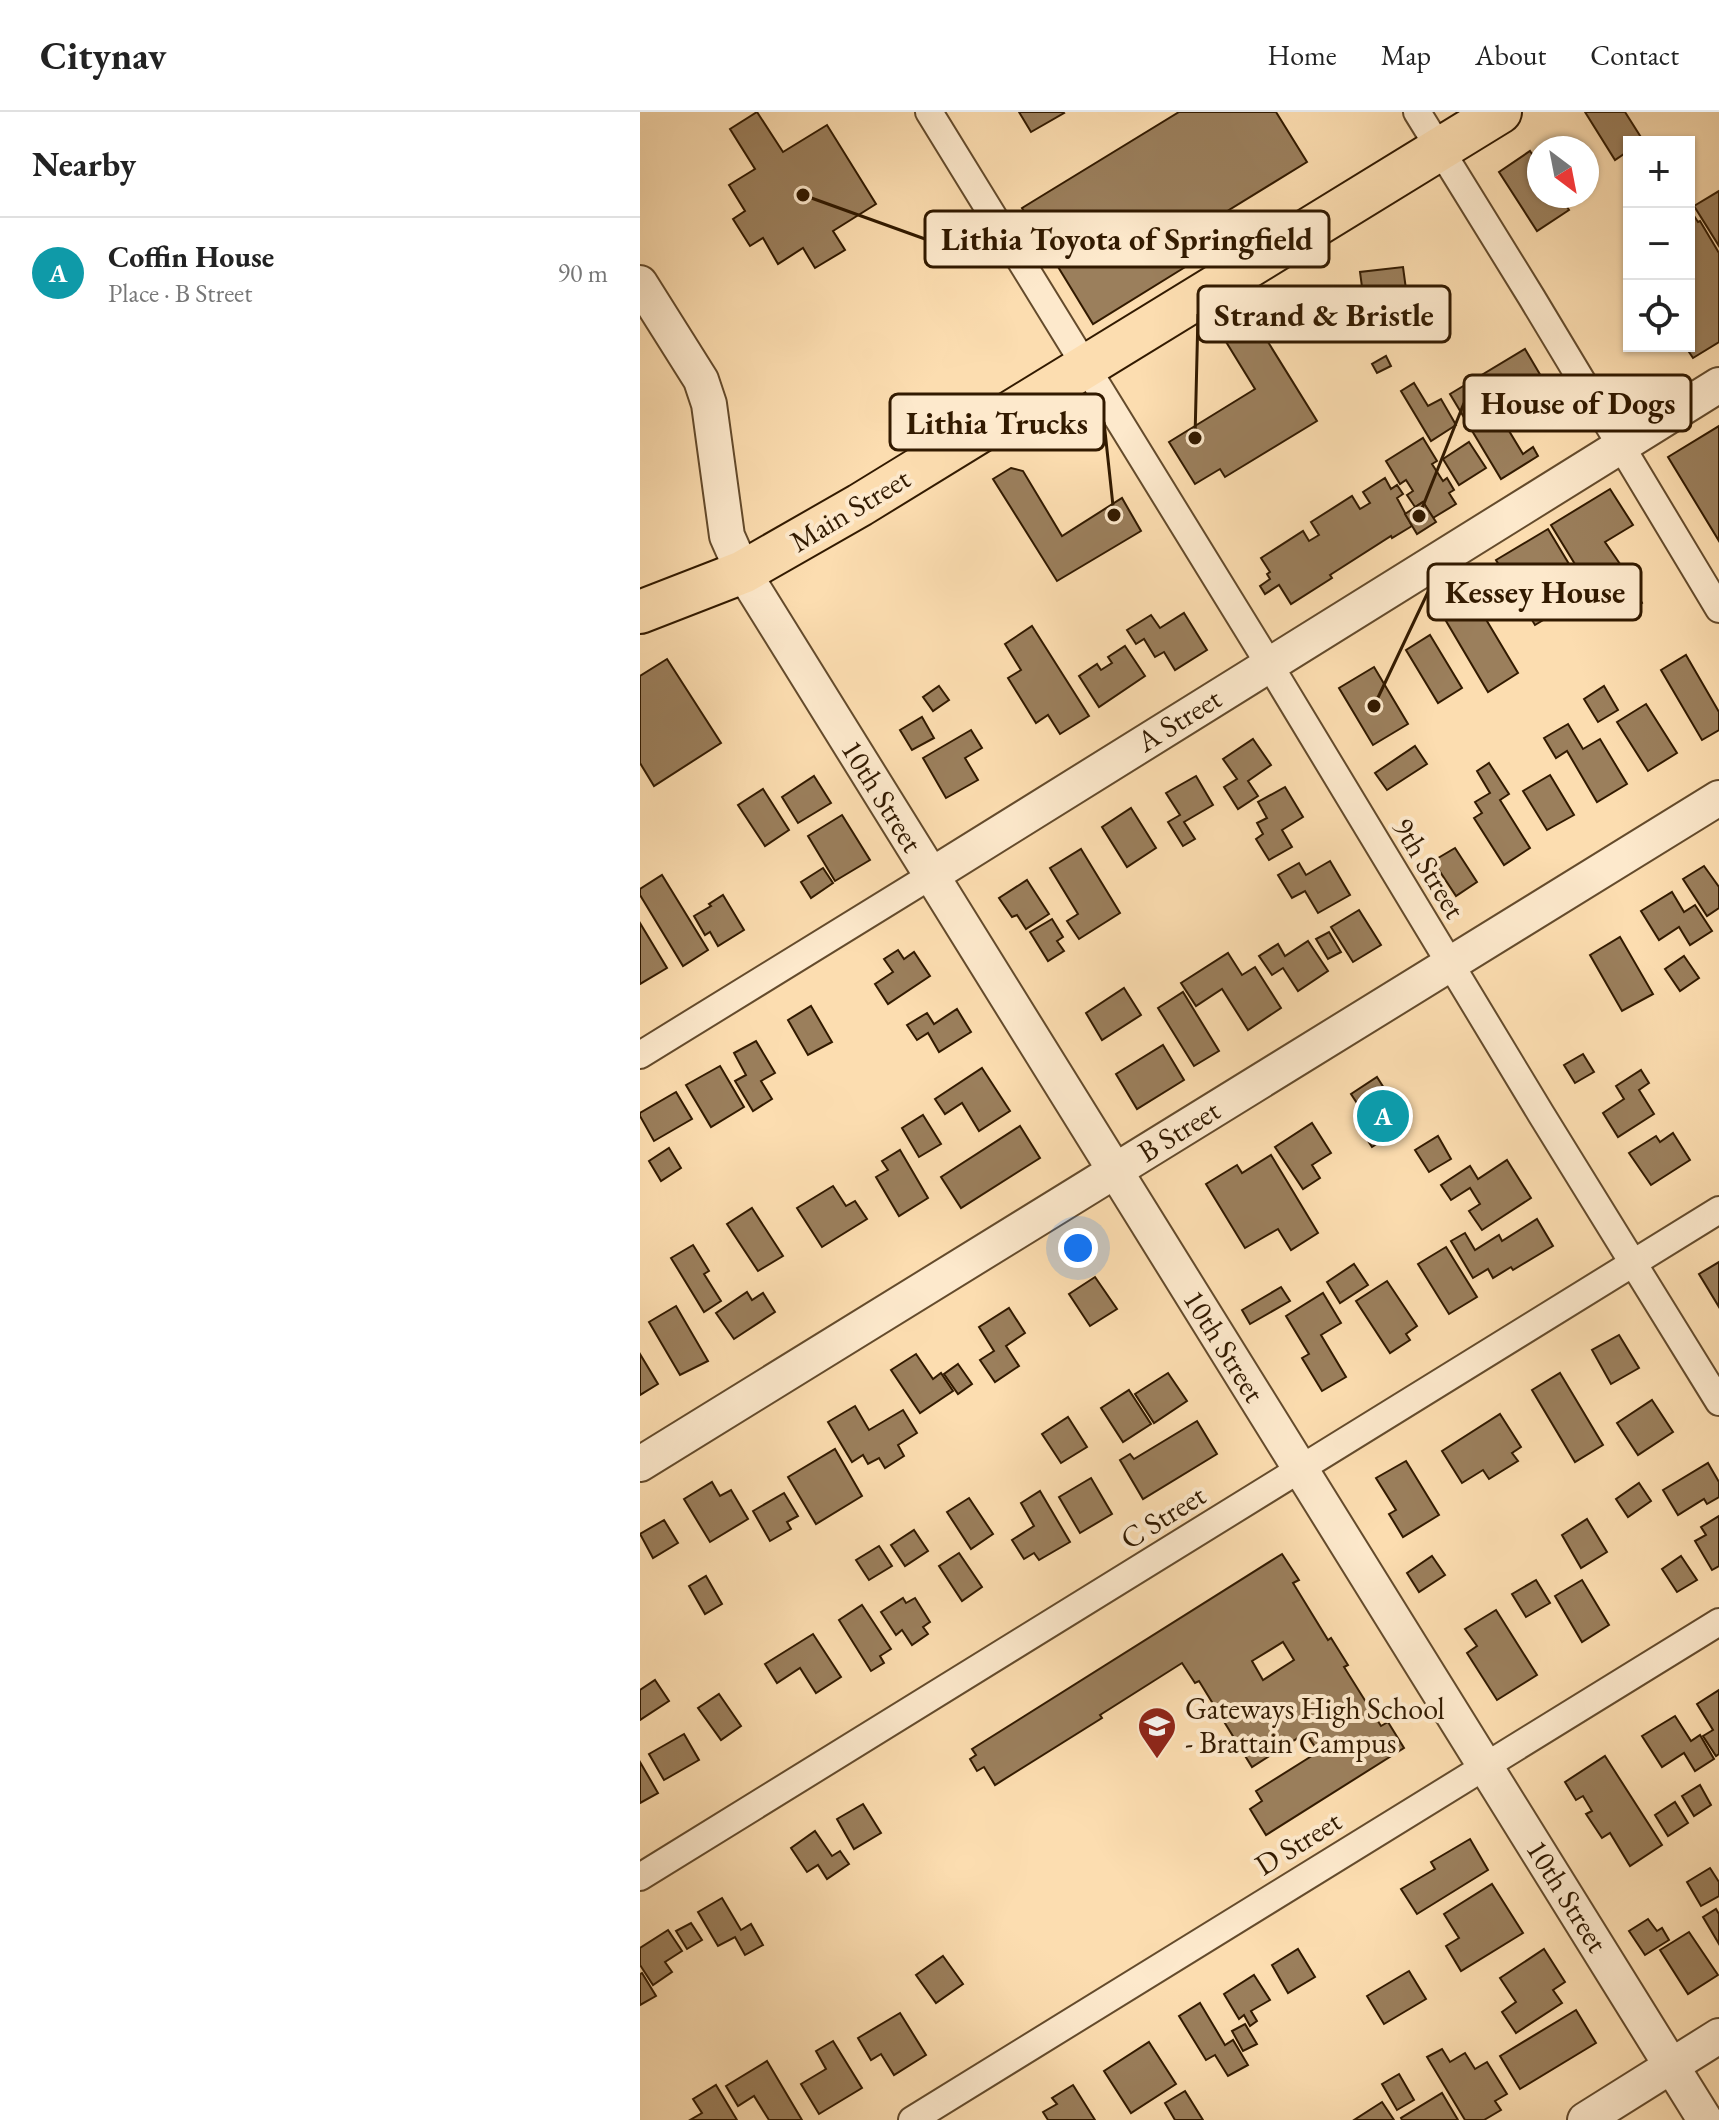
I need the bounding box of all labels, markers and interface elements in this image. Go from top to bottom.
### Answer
text: Citynav [40,31,166,80]
text: Home [1267,37,1337,73]
text: Map [1381,37,1431,73]
text: About [1475,37,1546,73]
text: Contact [1590,37,1679,73]
north arrow [1527,136,1599,208]
map controls [1623,136,1695,352]
button: + [1623,136,1695,208]
text: Nearby [32,142,136,186]
button: − [1623,208,1695,280]
callout: Lithia Toyota of Springfield [925,211,1329,267]
text: Lithia Toyota of Springfield [941,218,1313,260]
text: Coffin House [108,237,274,276]
text: A [49,256,67,290]
text: 90 m [558,256,608,290]
text: Place · B Street [108,276,252,310]
button: locate [1623,280,1695,352]
callout: Strand & Bristle [1198,286,1450,342]
text: Strand & Bristle [1214,294,1434,336]
callout: House of Dogs [1464,375,1691,431]
text: House of Dogs [1480,382,1676,424]
callout: Lithia Trucks [890,394,1104,450]
text: Lithia Trucks [906,402,1088,444]
street label: Main Street [782,458,917,561]
callout: Kessey House [1428,564,1641,620]
text: Kessey House [1445,571,1625,613]
street label: A Street [1128,678,1229,761]
street label: 10th Street [833,732,933,860]
street label: 9th Street [1384,810,1475,926]
pin: A [1357,1086,1409,1146]
street label: B Street [1130,1090,1228,1171]
your location [1058,1228,1098,1268]
street label: 10th Street [1175,1282,1275,1410]
street label: C Street [1113,1475,1213,1558]
place label: Gateways High School - Brattain Campus [1185,1689,1445,1762]
school or university icon: Gateways High School - Brattain Campus [1136,1705,1178,1760]
street label: D Street [1247,1801,1349,1884]
street label: 10th Street [1518,1832,1618,1960]

